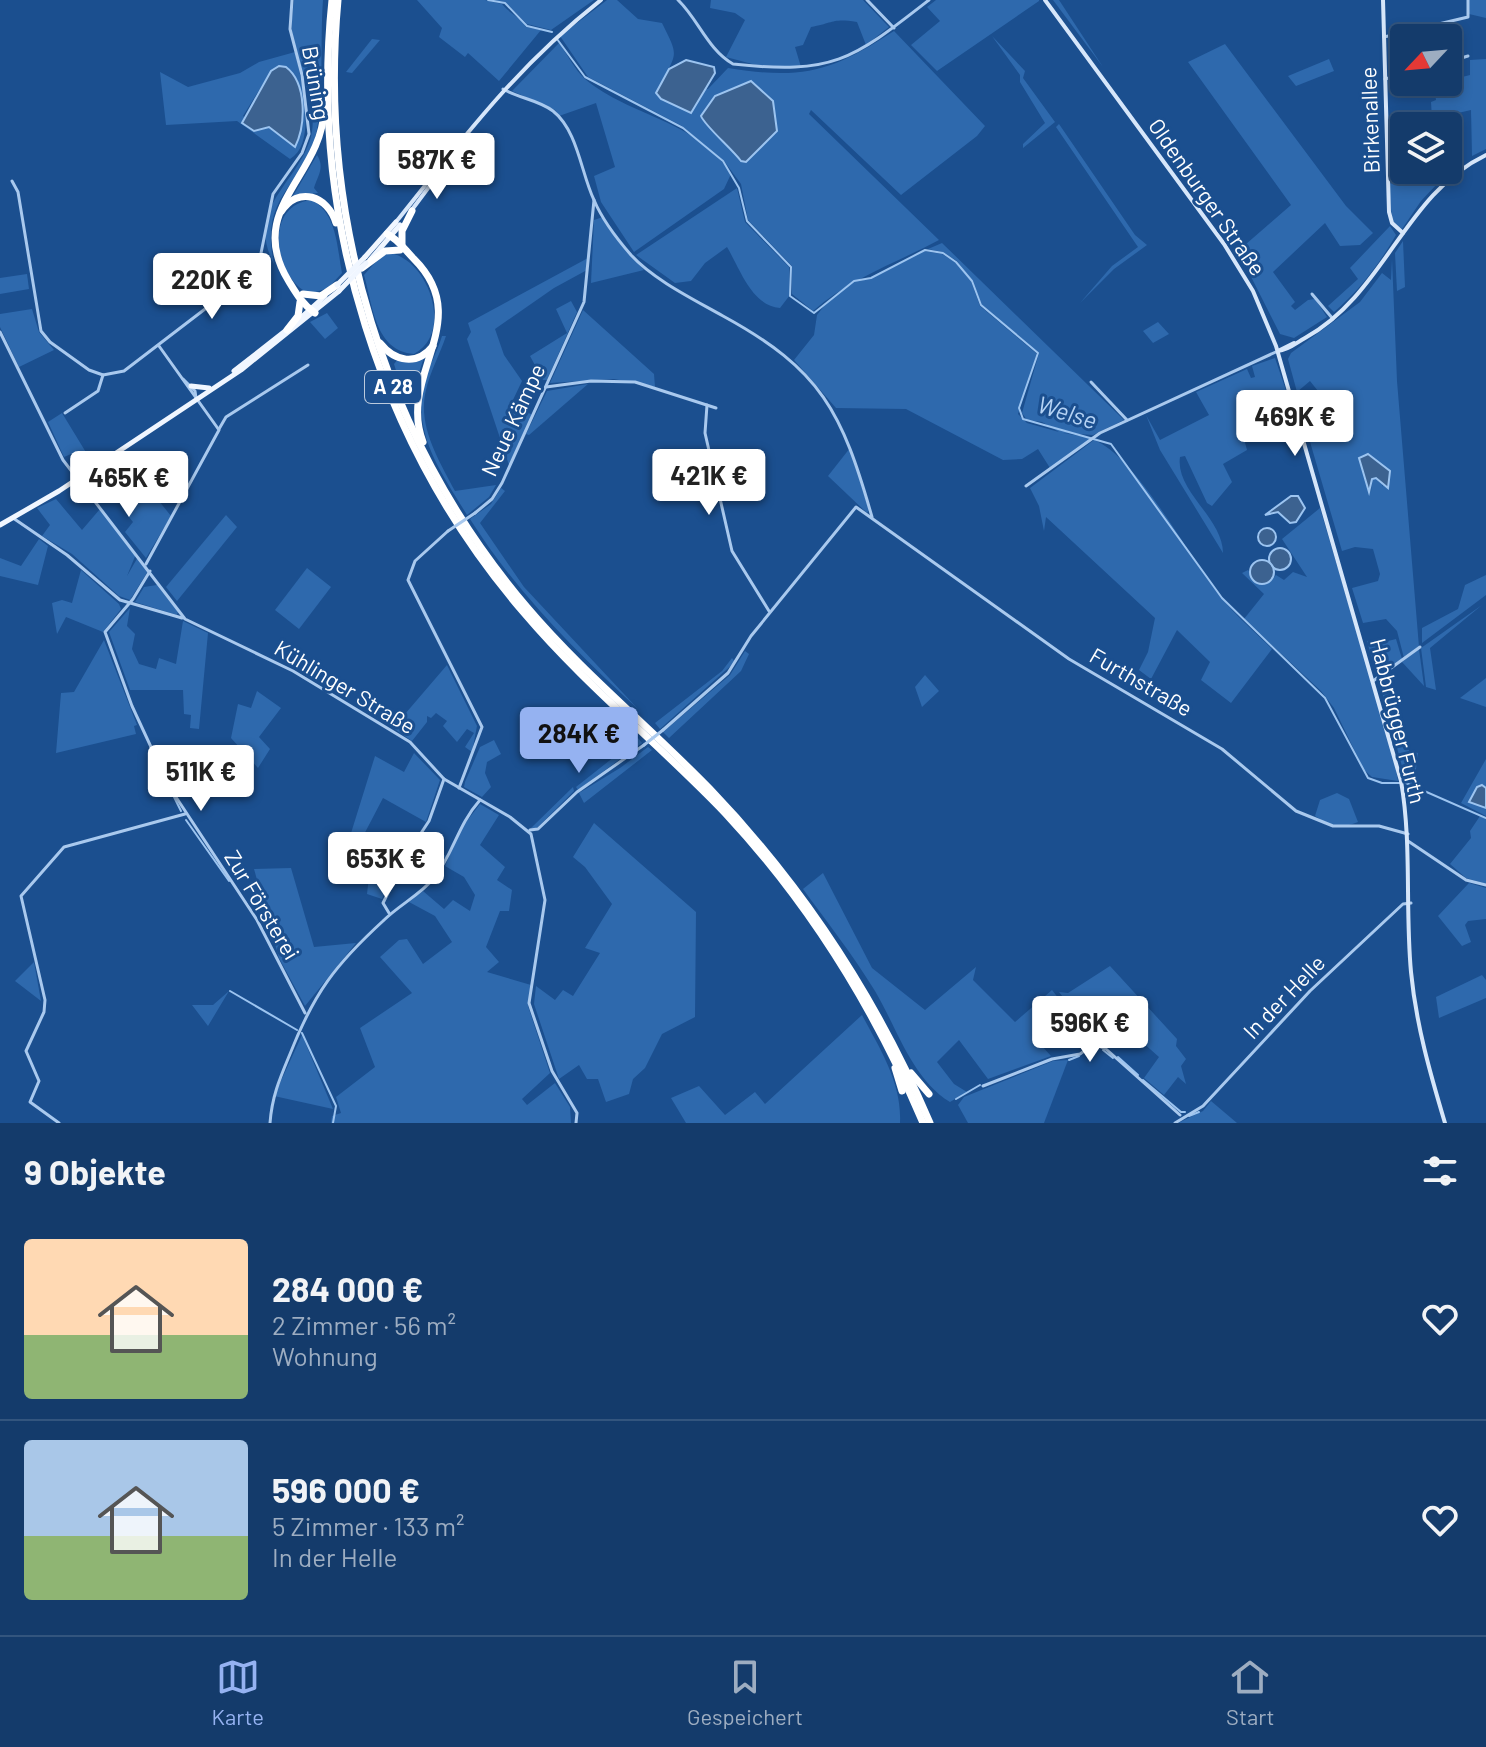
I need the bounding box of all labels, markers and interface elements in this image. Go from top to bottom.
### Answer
north arrow [1390,24,1462,96]
map controls [1390,24,1462,184]
street label: Brüning [298,44,336,122]
street label: Birkenallee [1354,66,1384,174]
button: layers [1390,112,1462,184]
street label: Oldenburger Straße [1144,113,1272,280]
pin: 587K € [372,133,502,201]
text: 587K € [398,143,476,174]
pin: 220K € [147,253,277,321]
text: 220K € [171,263,253,294]
street label: Neue Kämpe [475,359,549,480]
road number: A 28 [365,371,421,403]
water label: Welse [1034,389,1101,434]
pin: 469K € [1230,390,1360,458]
text: 469K € [1254,400,1336,431]
pin: 421K € [644,449,774,517]
pin: 465K € [64,451,194,519]
text: 421K € [670,459,748,490]
text: 465K € [88,461,170,492]
street label: Kühlinger Straße [270,634,421,738]
street label: Habbrügger Furth [1366,635,1432,806]
street label: Furthstraße [1086,641,1197,721]
pin: 284K € [514,707,644,775]
text: 284K € [538,717,620,748]
pin: 511K € [136,745,266,813]
text: 511K € [166,755,236,786]
pin: 653K € [321,832,451,900]
text: 653K € [346,842,426,873]
street label: Zur Försterei [220,845,306,964]
street label: In der Helle [1237,949,1329,1043]
pin: 596K € [1025,996,1155,1064]
text: 596K € [1050,1006,1130,1037]
icon: filters [1418,1149,1462,1193]
text: 9 Objekte [24,1151,166,1192]
text: 284 000 € [272,1268,423,1309]
icon: home [88,1271,184,1367]
icon: heart [1418,1297,1462,1341]
text: 2 Zimmer · 56 m² [272,1309,456,1340]
text: Wohnung [272,1340,378,1371]
text: 596 000 € [272,1469,420,1510]
icon: home [88,1472,184,1568]
icon: heart [1418,1498,1462,1542]
text: 5 Zimmer · 133 m² [272,1510,465,1541]
text: In der Helle [272,1541,397,1572]
tab: Karte [212,1655,264,1729]
tab: Gespeichert [687,1655,803,1729]
tab: Start [1226,1655,1274,1729]

